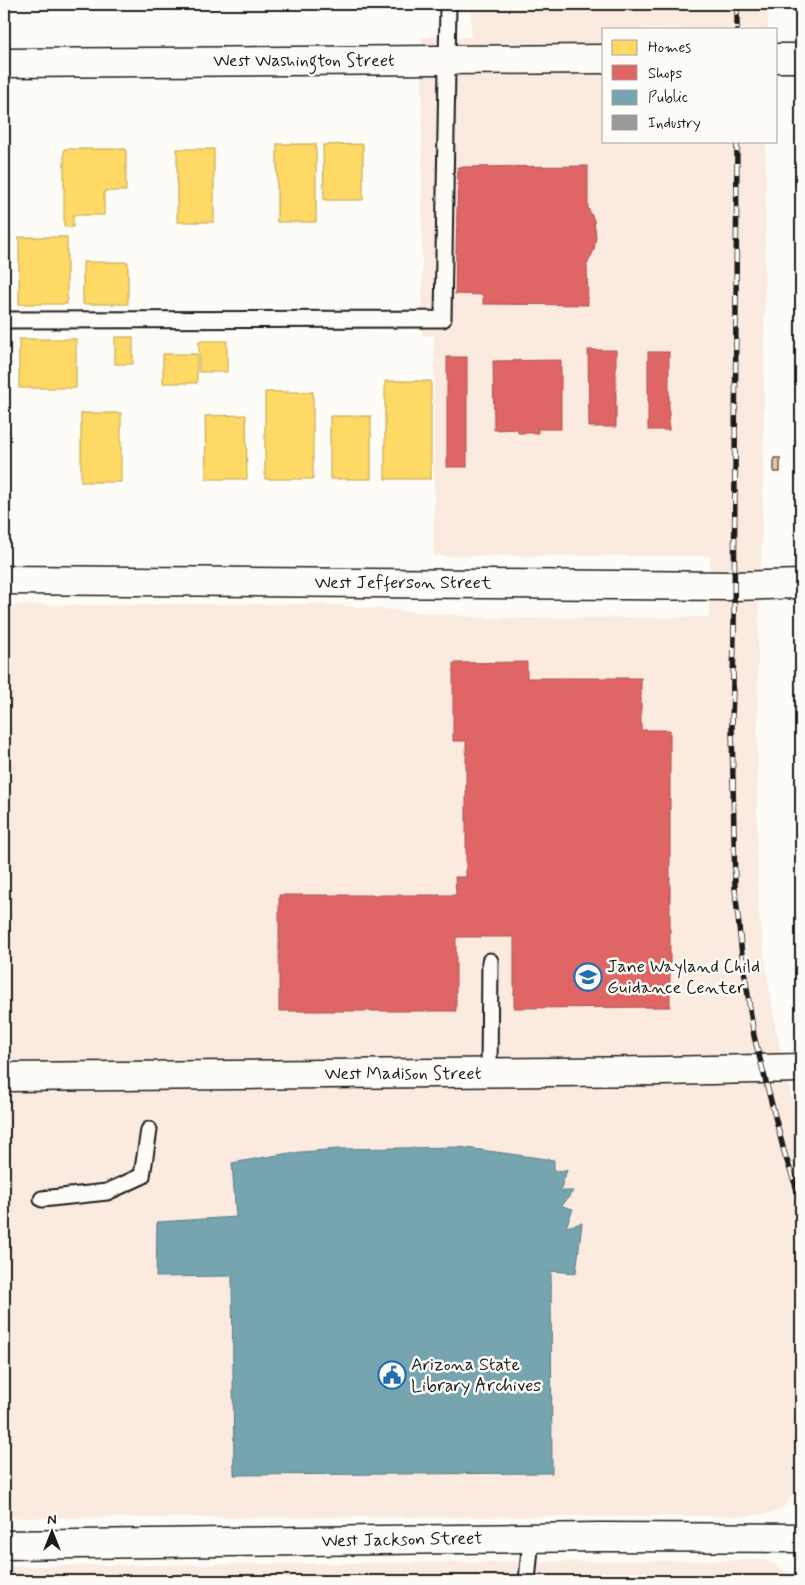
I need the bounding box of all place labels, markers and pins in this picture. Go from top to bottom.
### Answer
place label: Jane Wayland Child Guidance Center [607,955,760,1000]
school or university icon: Jane Wayland Child Guidance Center [573,962,603,992]
place label: Arizona State Library Archives [411,1353,541,1398]
public building icon: Arizona State Library Archives [377,1360,407,1390]

